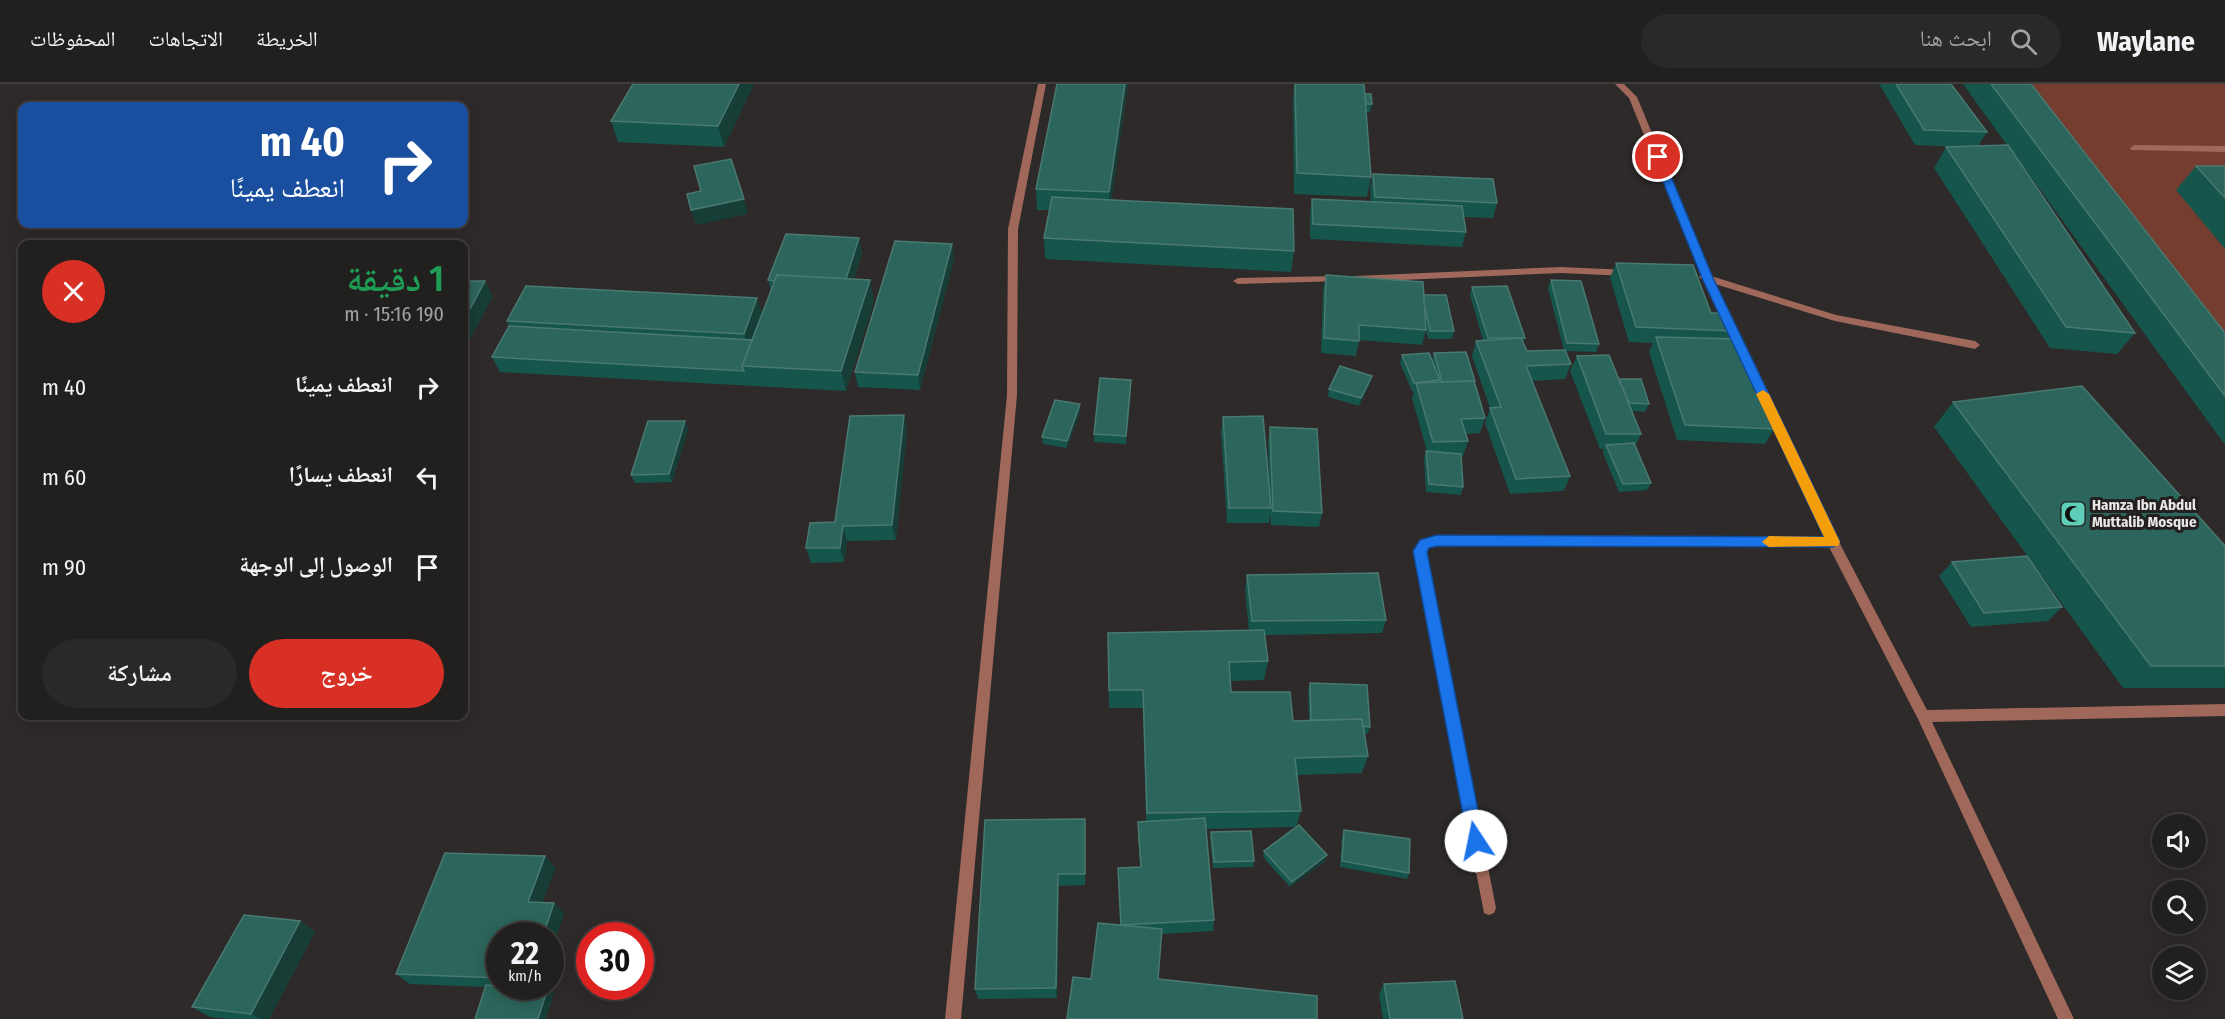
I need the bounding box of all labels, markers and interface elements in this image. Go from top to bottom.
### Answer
search box [1641,14,2061,68]
text: ابحث هنا [1920,25,1992,52]
icon: search [2007,25,2040,58]
text: Waylane [2097,25,2195,58]
text: المحفوظات [30,26,115,52]
text: الاتجاهات [148,26,223,52]
text: الخريطة [256,26,318,52]
text: 40 m [260,117,345,167]
icon: right [366,126,444,204]
pin [1632,131,1683,182]
icon: arrive [1641,140,1674,173]
text: انعطف يمينًا [230,172,345,204]
text: 1 دقيقة [346,257,444,301]
button: close [42,260,105,323]
text: 190 m · 15:16 [344,302,444,326]
text: انعطف يمينًا [295,371,393,398]
icon: right [411,371,444,404]
text: 40 m [42,374,86,401]
text: انعطف يسارًا [289,461,393,488]
icon: left [411,461,444,494]
text: 60 m [42,464,86,491]
place label: Hamza Ibn Abdul Muttalib Mosque [2092,496,2197,531]
mosque icon: Hamza Ibn Abdul Muttalib Mosque [2058,499,2088,529]
text: الوصول إلى الوجهة [239,551,393,578]
icon: arrive [411,551,444,584]
text: 90 m [42,554,86,581]
button: مشاركة [42,639,237,708]
button: خروج [249,639,444,708]
position arrow [1444,809,1508,873]
map controls [2152,814,2206,1000]
button: sound [2152,814,2206,868]
button: search [2152,880,2206,934]
speed limit sign: 30 [576,922,654,1000]
text: 22 [511,936,539,972]
button: layers [2152,946,2206,1000]
text: km/h [508,967,542,985]

